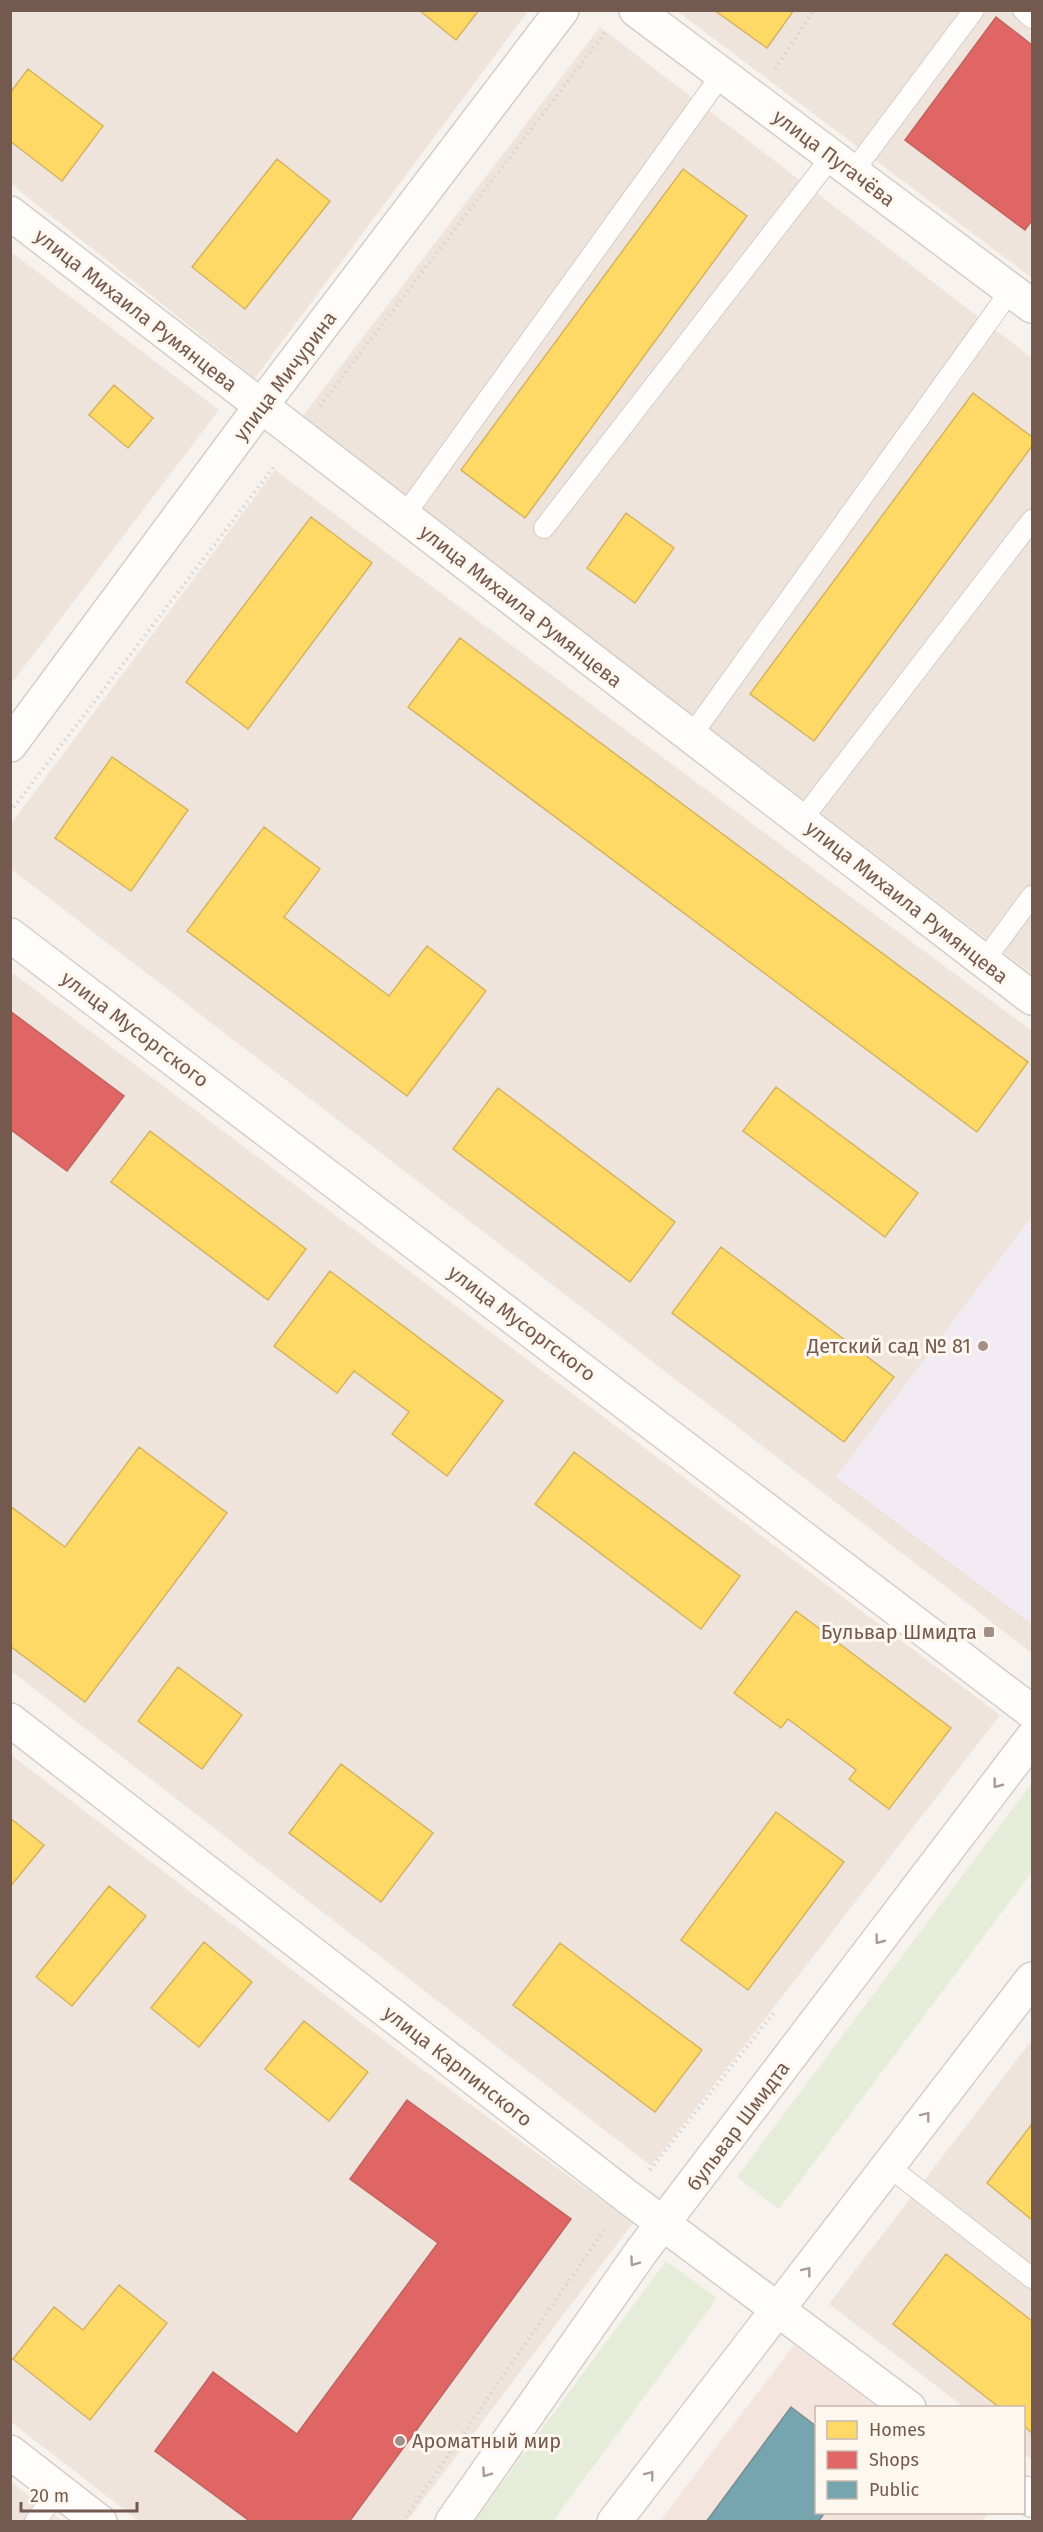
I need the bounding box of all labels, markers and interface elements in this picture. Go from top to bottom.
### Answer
street label: улица Пугачёва [768,104,900,212]
street label: улица Михаила Румянцева [30,223,242,397]
street label: улица Мичурина [228,306,342,446]
street label: улица Михаила Румянцева [415,519,627,693]
street label: улица Михаила Румянцева [801,815,1013,989]
street label: улица Мусоргского [57,966,213,1092]
street label: улица Мусоргского [444,1260,600,1386]
place label: Детский сад № 81 [806,1334,971,1358]
marker: Детский сад № 81 [976,1339,990,1353]
place label: Бульвар Шмидта [821,1620,977,1644]
marker: Бульвар Шмидта [982,1625,996,1639]
one-way arrow [994,1778,1005,1789]
one-way arrow [876,1933,887,1944]
street label: улица Карпинского [379,2000,537,2132]
street label: бульвар Шмидта [681,2056,795,2196]
one-way arrow [919,2112,930,2123]
one-way arrow [630,2256,641,2267]
one-way arrow [800,2266,811,2277]
legend [815,2406,1025,2514]
text: Homes [869,2419,925,2441]
place label: Ароматный мир [412,2429,561,2453]
marker: Ароматный мир [393,2434,407,2448]
text: Shops [869,2449,919,2471]
one-way arrow [482,2467,493,2478]
one-way arrow [642,2471,653,2482]
scale bar [21,2475,136,2513]
text: Public [869,2479,919,2501]
text: 20 m [30,2485,69,2507]

